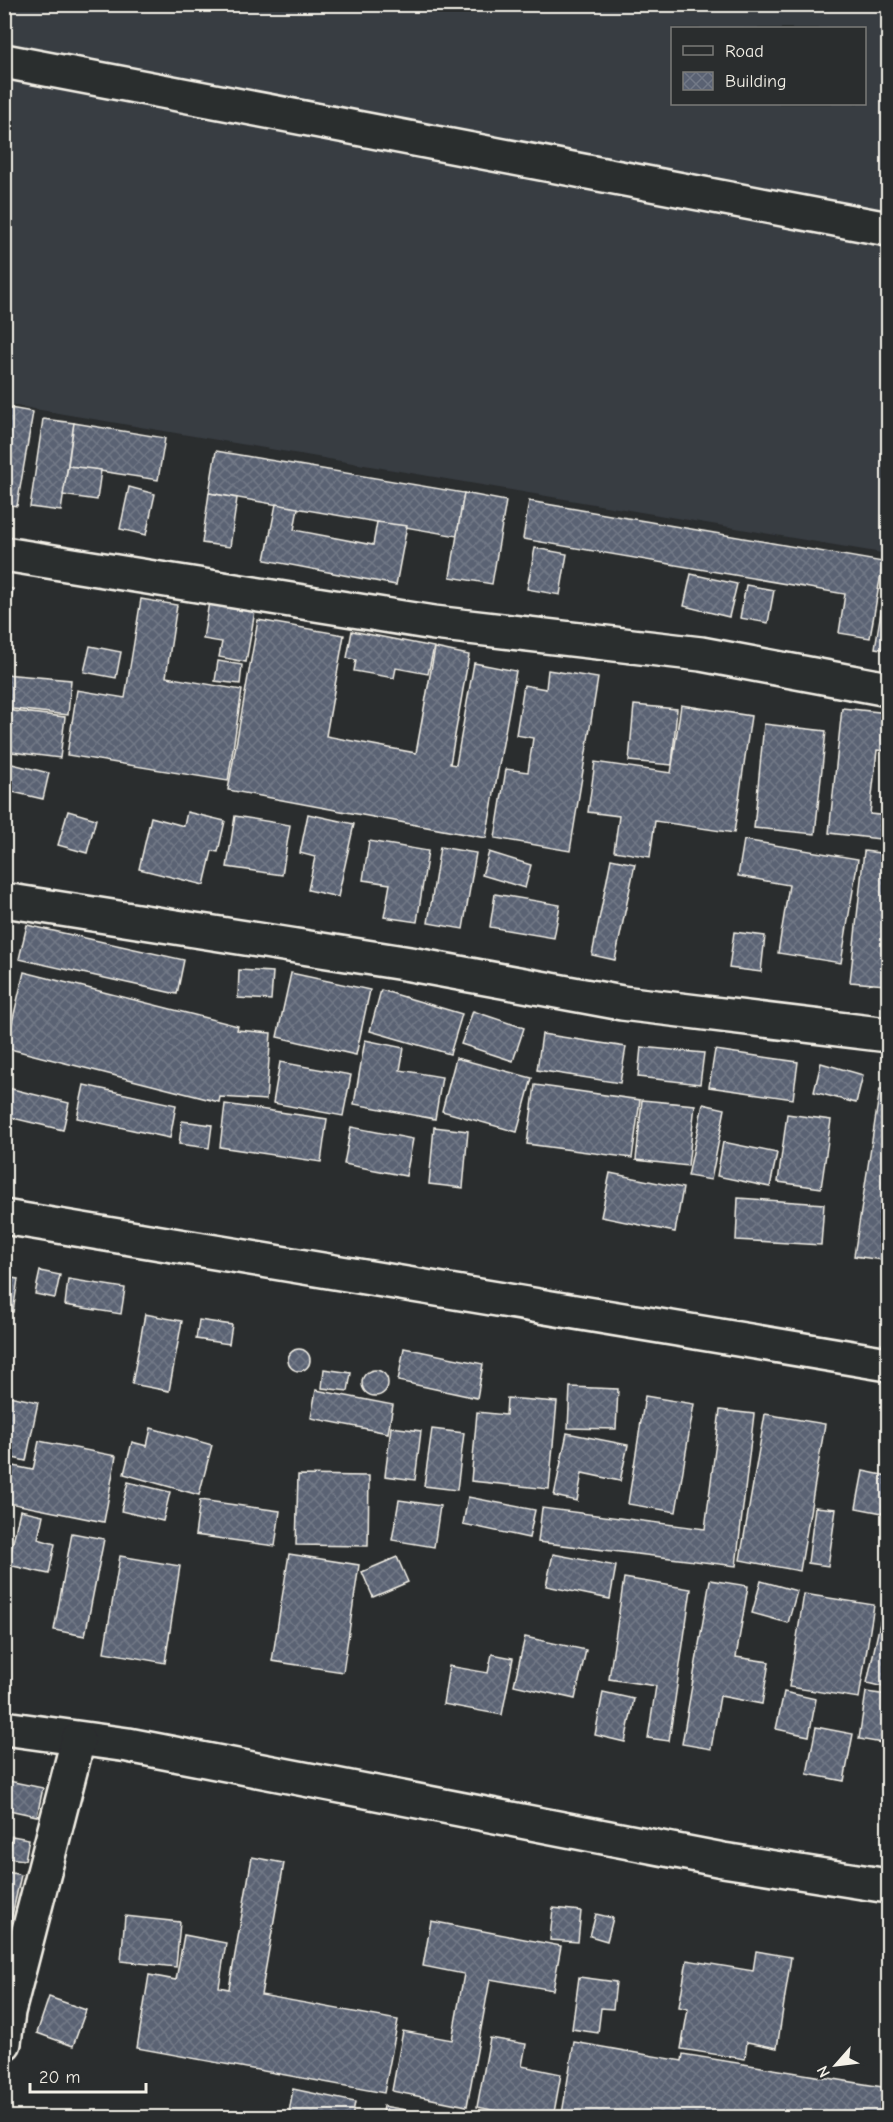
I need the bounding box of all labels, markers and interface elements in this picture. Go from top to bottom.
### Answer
legend [671,27,866,105]
text: Road [725,41,764,62]
text: Building [725,71,787,92]
north arrow [806,2035,866,2095]
scale bar [30,2056,146,2094]
text: N [813,2063,834,2080]
text: 20 m [39,2067,80,2088]

